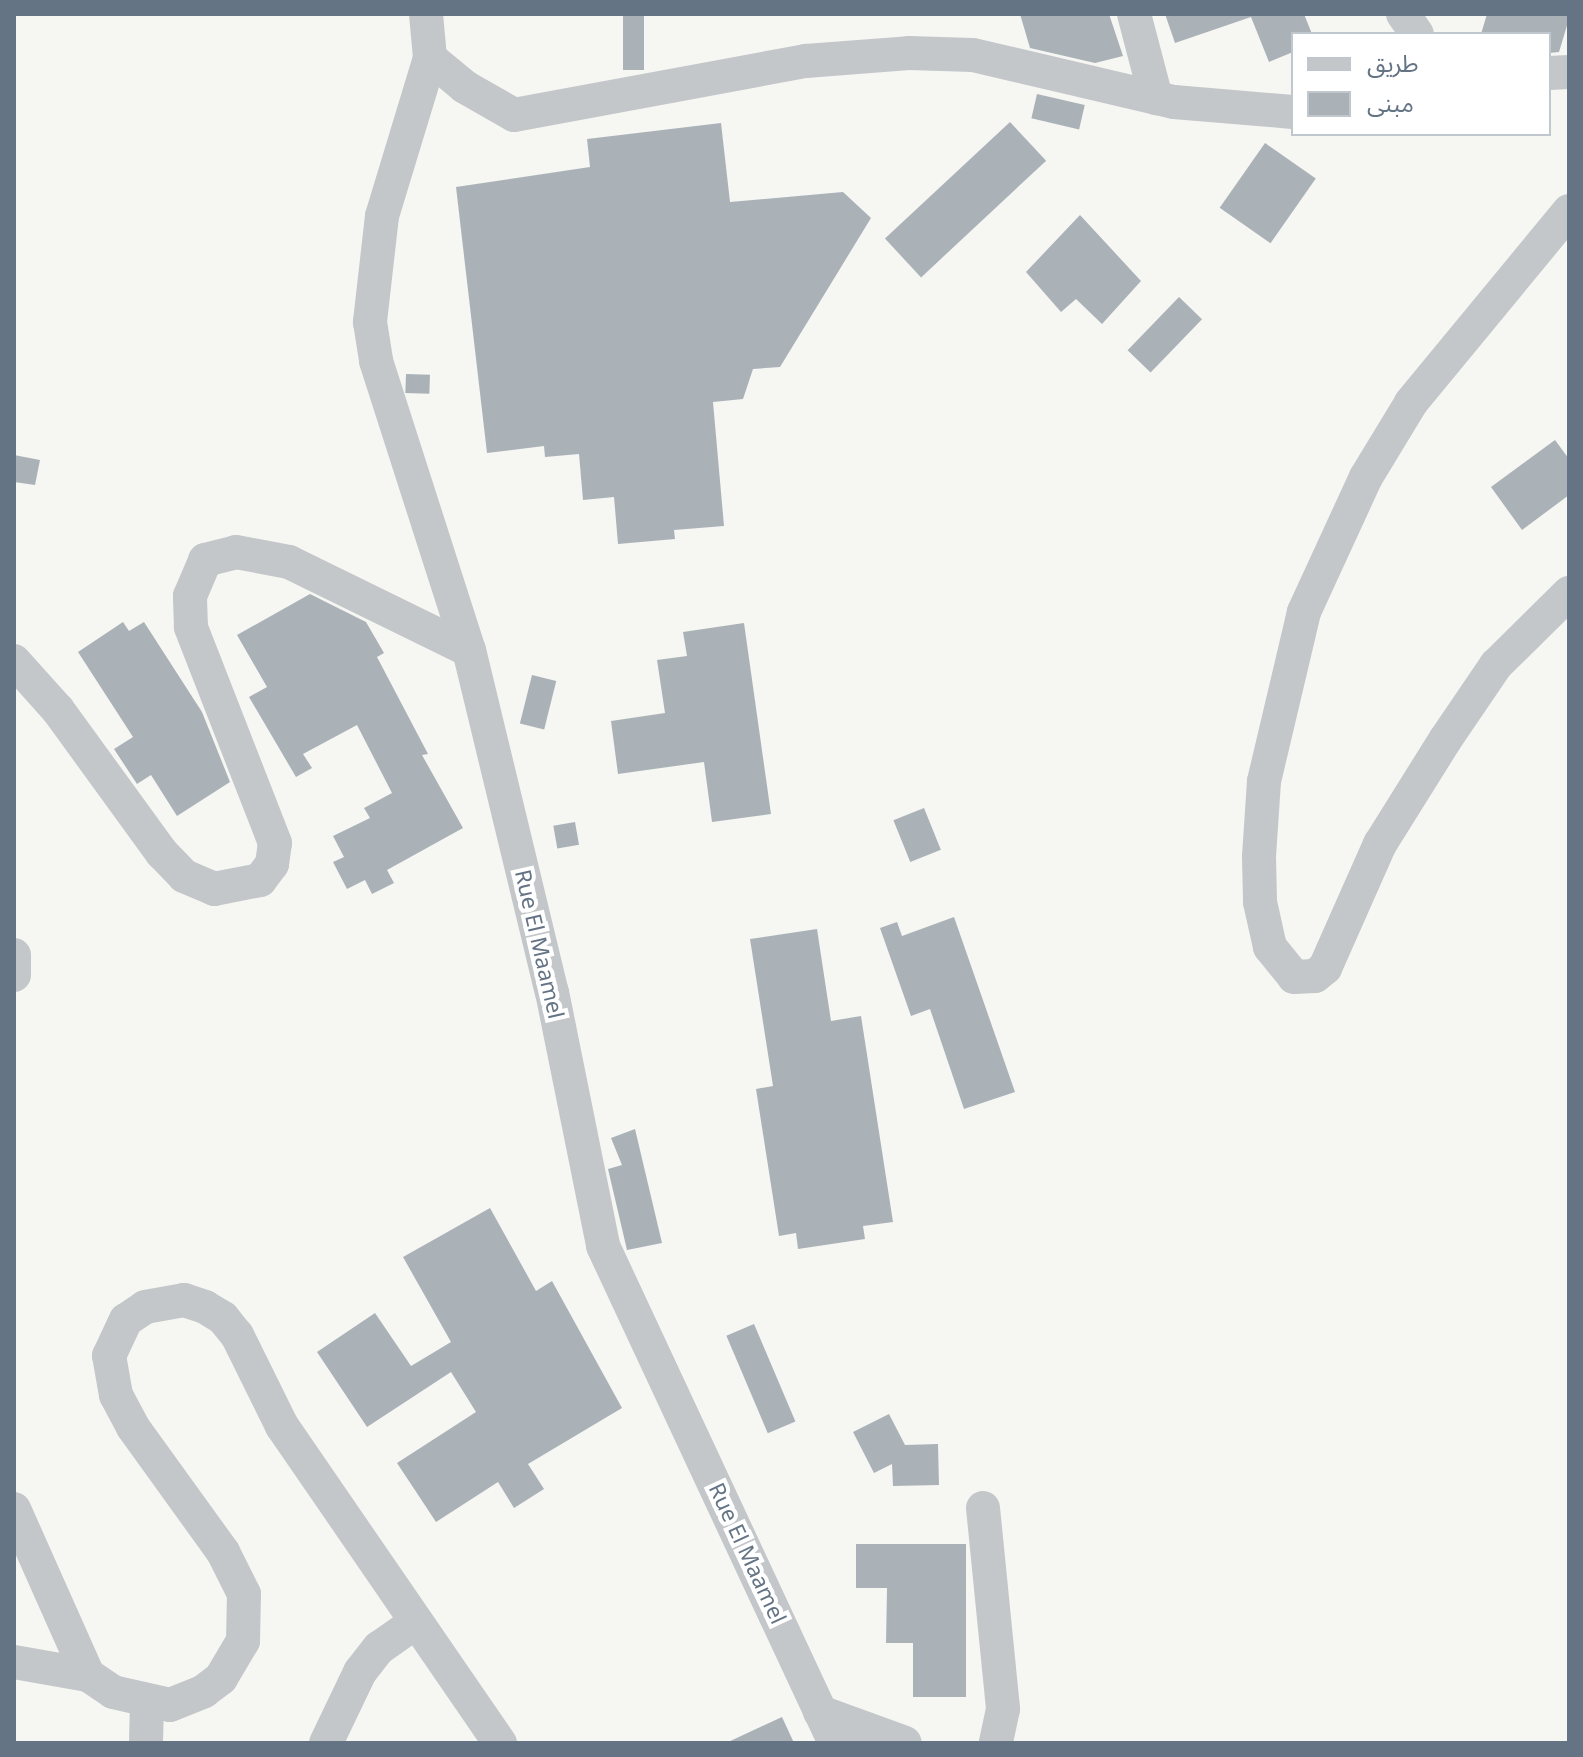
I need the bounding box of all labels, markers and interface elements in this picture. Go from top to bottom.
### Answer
legend [1291,32,1551,136]
text: طريق [1367,46,1419,79]
text: مبنى [1367,86,1414,119]
street label: Rue El Maamel [510,867,570,1021]
street label: Rue El Maamel [704,1478,792,1628]

